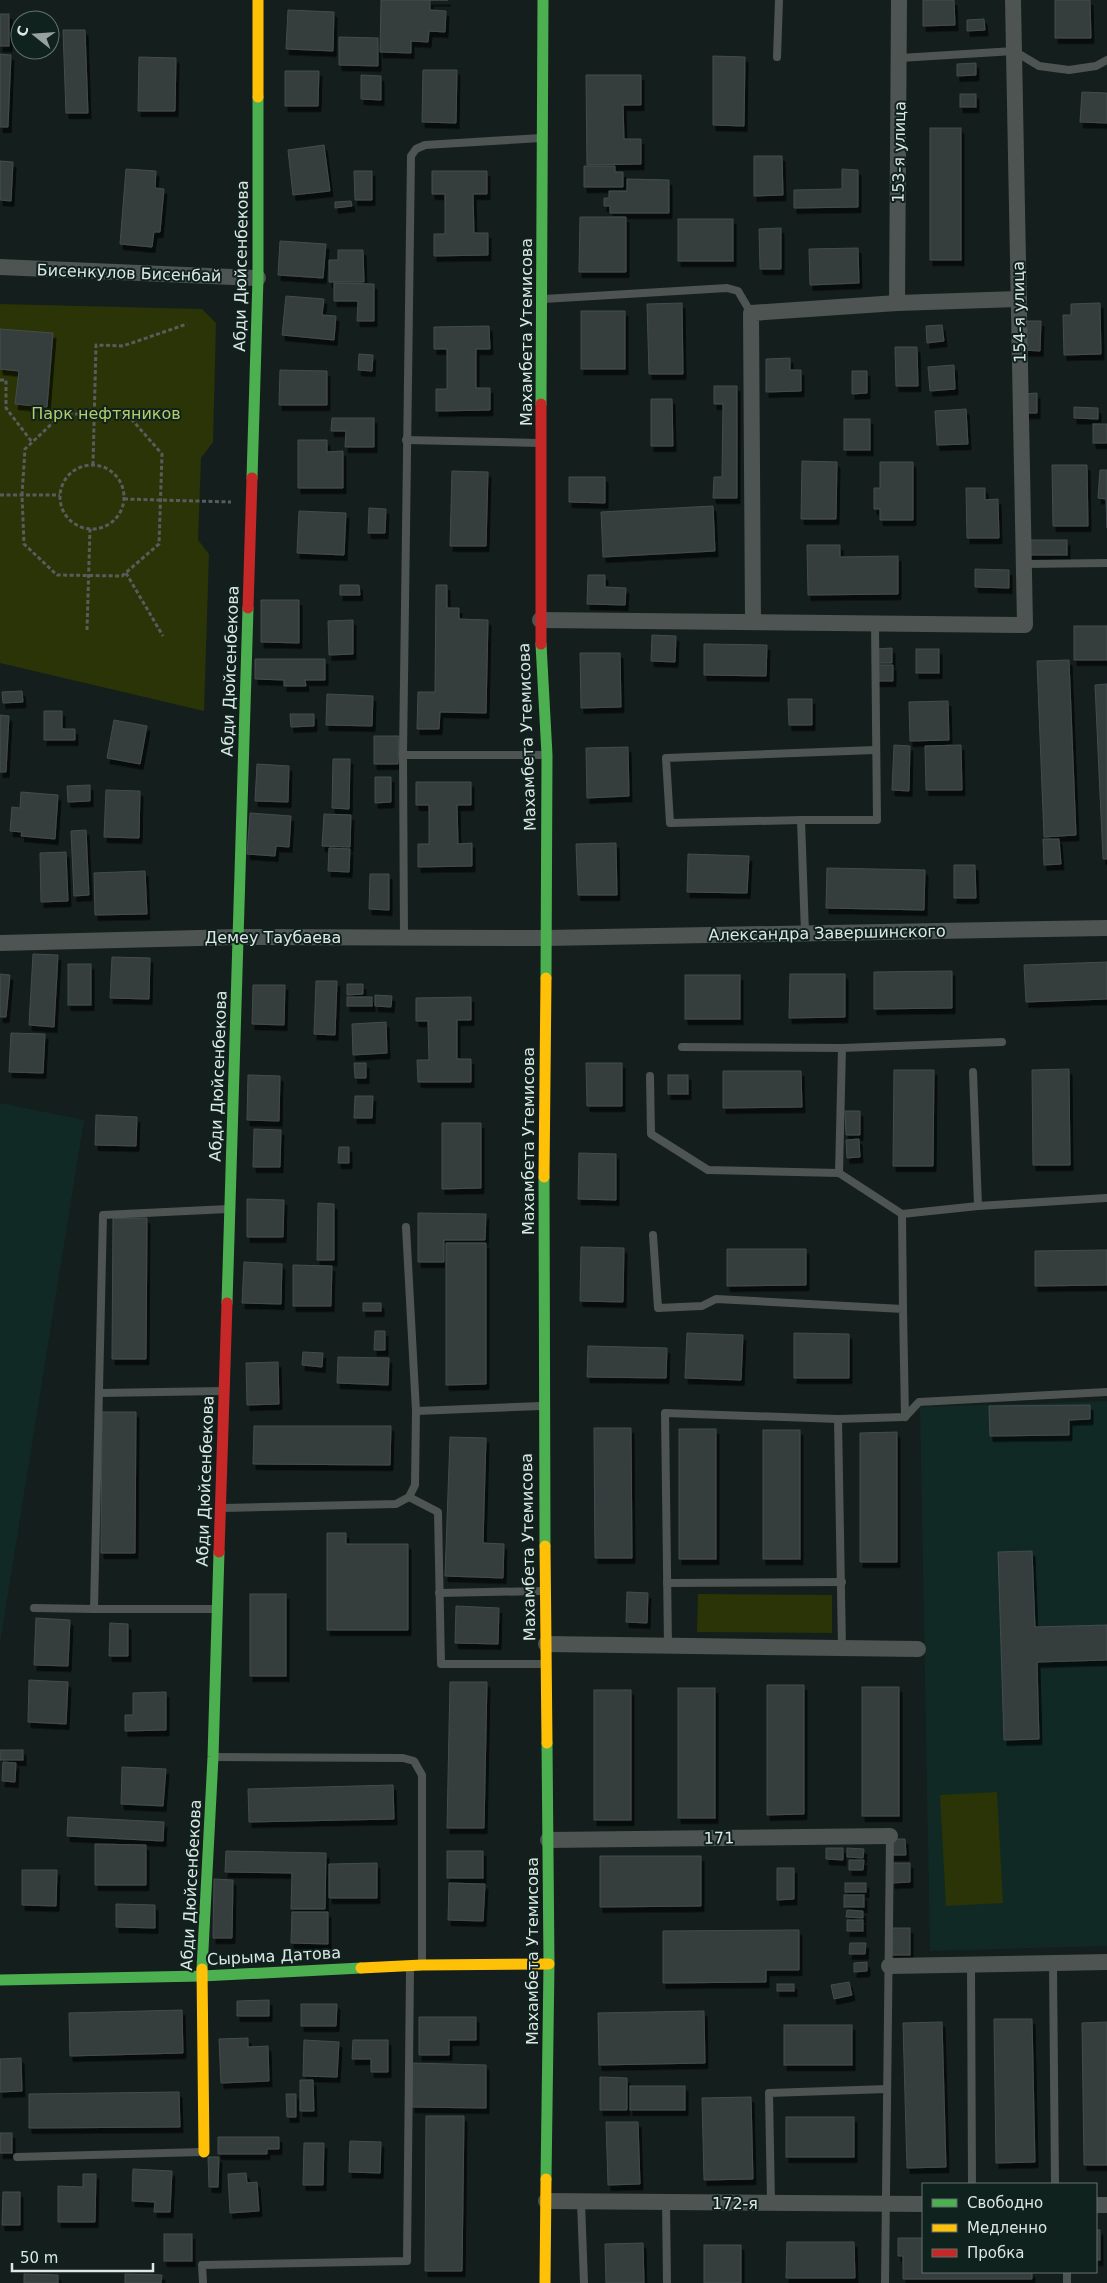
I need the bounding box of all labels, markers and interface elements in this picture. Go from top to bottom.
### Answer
north arrow [10,10,60,60]
text: С [13,24,32,38]
street label: 153-я улица [889,101,909,203]
street label: Абди Дюйсенбекова [230,180,252,352]
street label: Махамбета Утемисова [517,238,536,426]
street label: Бисенкулов Бисенбай [36,260,222,286]
street label: 154-я улица [1009,261,1029,363]
park label: Парк нефтяников [31,404,181,423]
street label: Абди Дюйсенбекова [218,585,242,757]
street label: Махамбета Утемисова [514,643,540,831]
street label: Александра Завершинского [708,921,946,945]
street label: Демеу Таубаева [205,928,341,947]
street label: Абди Дюйсенбекова [206,990,230,1162]
street label: Махамбета Утемисова [519,1047,538,1235]
street label: Абди Дюйсенбекова [193,1395,217,1567]
street label: Махамбета Утемисова [517,1453,539,1641]
street label: Абди Дюйсенбекова [177,1799,205,1971]
street label: 171 [704,1828,734,1848]
street label: Махамбета Утемисова [523,1857,542,2045]
street label: Сырыма Датова [206,1943,342,1969]
legend [922,2183,1097,2273]
street label: 172-я [712,2194,758,2213]
text: Свободно [967,2194,1043,2212]
text: Медленно [967,2219,1047,2237]
scale bar [12,2240,154,2272]
text: Пробка [967,2244,1024,2262]
text: 50 m [20,2249,58,2267]

